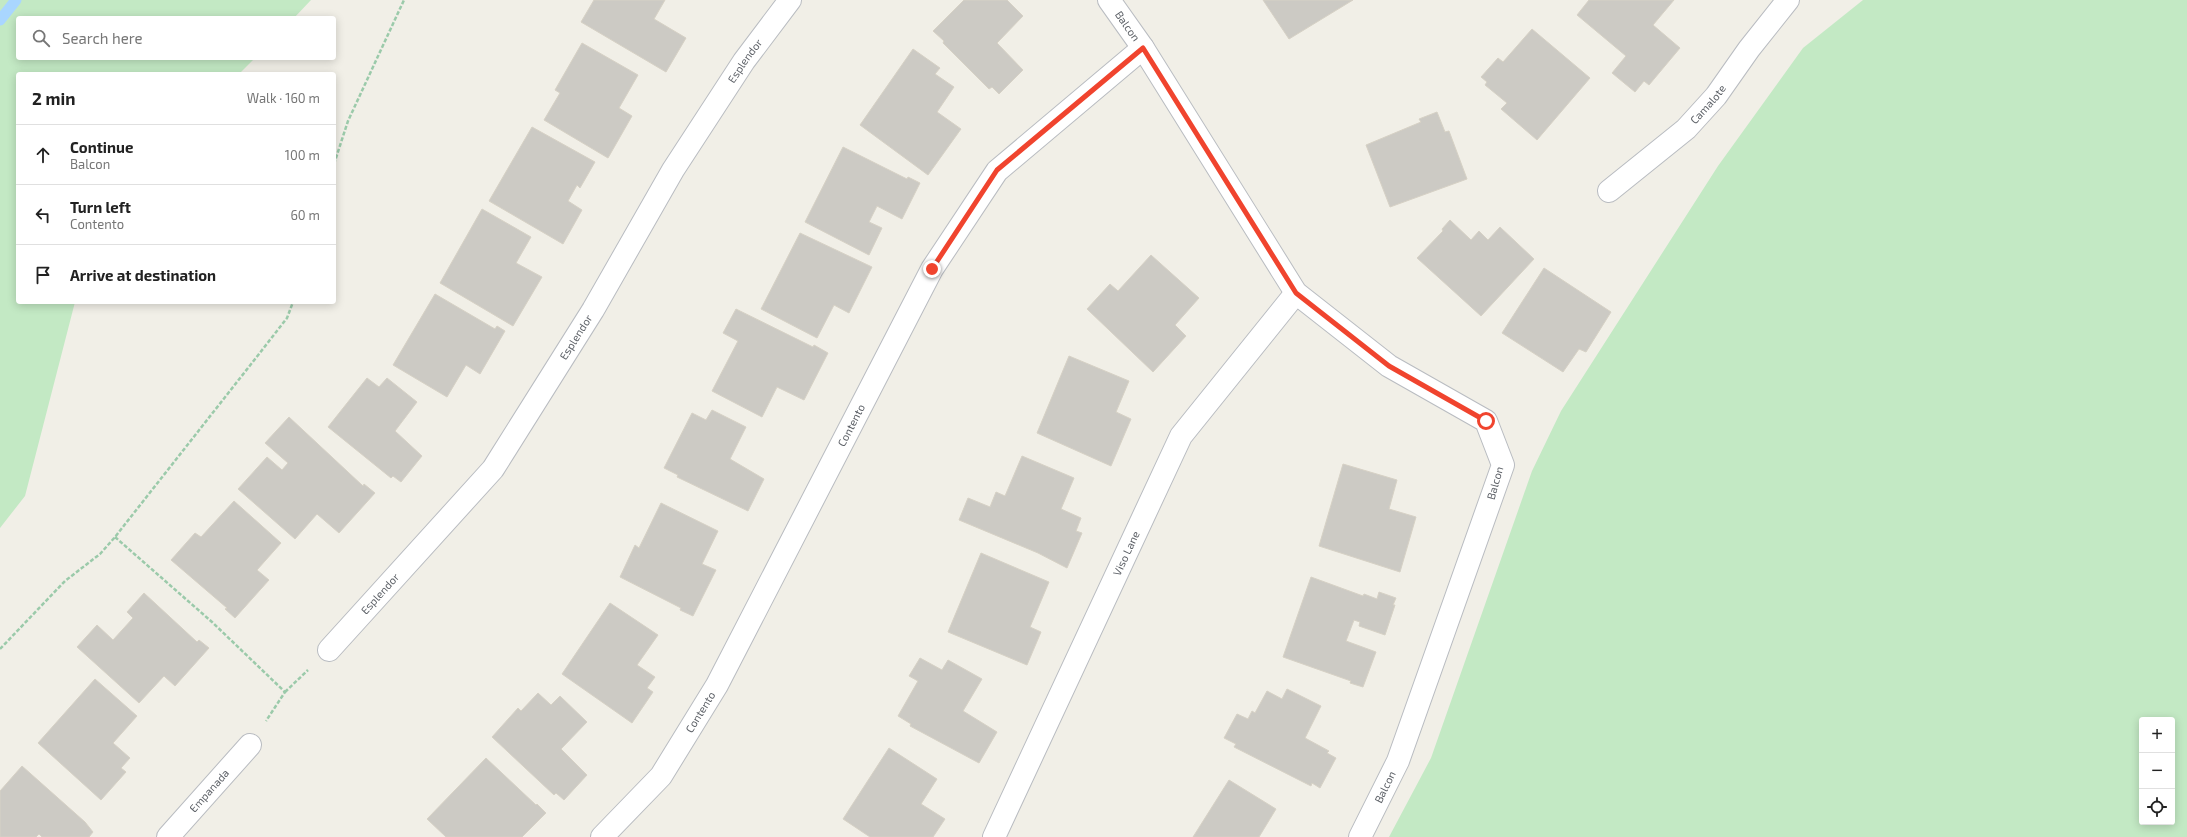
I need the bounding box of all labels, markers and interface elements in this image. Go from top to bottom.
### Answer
street label: Balcon [1113,8,1143,43]
search box [16,16,336,60]
icon: search [30,27,52,49]
text: Search here [62,29,143,47]
street label: Esplendor [725,36,765,85]
street label: Camalote [1687,82,1728,126]
text: 2 min [32,88,75,108]
text: Walk · 160 m [247,90,320,106]
text: Continue [70,138,133,156]
icon: ahead [32,144,54,166]
text: 100 m [285,147,320,163]
text: Balcon [70,156,110,172]
text: Turn left [70,198,131,216]
icon: left [32,204,54,226]
text: 60 m [290,207,320,223]
text: Contento [70,216,124,232]
route end [923,260,941,278]
icon: arrive [32,264,54,286]
text: Arrive at destination [70,266,216,284]
street label: Esplendor [556,311,595,362]
street label: Contento [834,402,867,448]
route start [1477,412,1495,430]
street label: Balcon [1484,465,1505,501]
street label: Viso Lane [1110,529,1142,578]
street label: Esplendor [358,570,402,617]
street label: Contento [682,689,718,735]
map controls [2139,717,2175,825]
button: + [2139,717,2175,753]
button: − [2139,753,2175,789]
street label: Empanada [186,766,231,815]
street label: Balcon [1371,769,1398,805]
button: locate [2139,789,2175,825]

